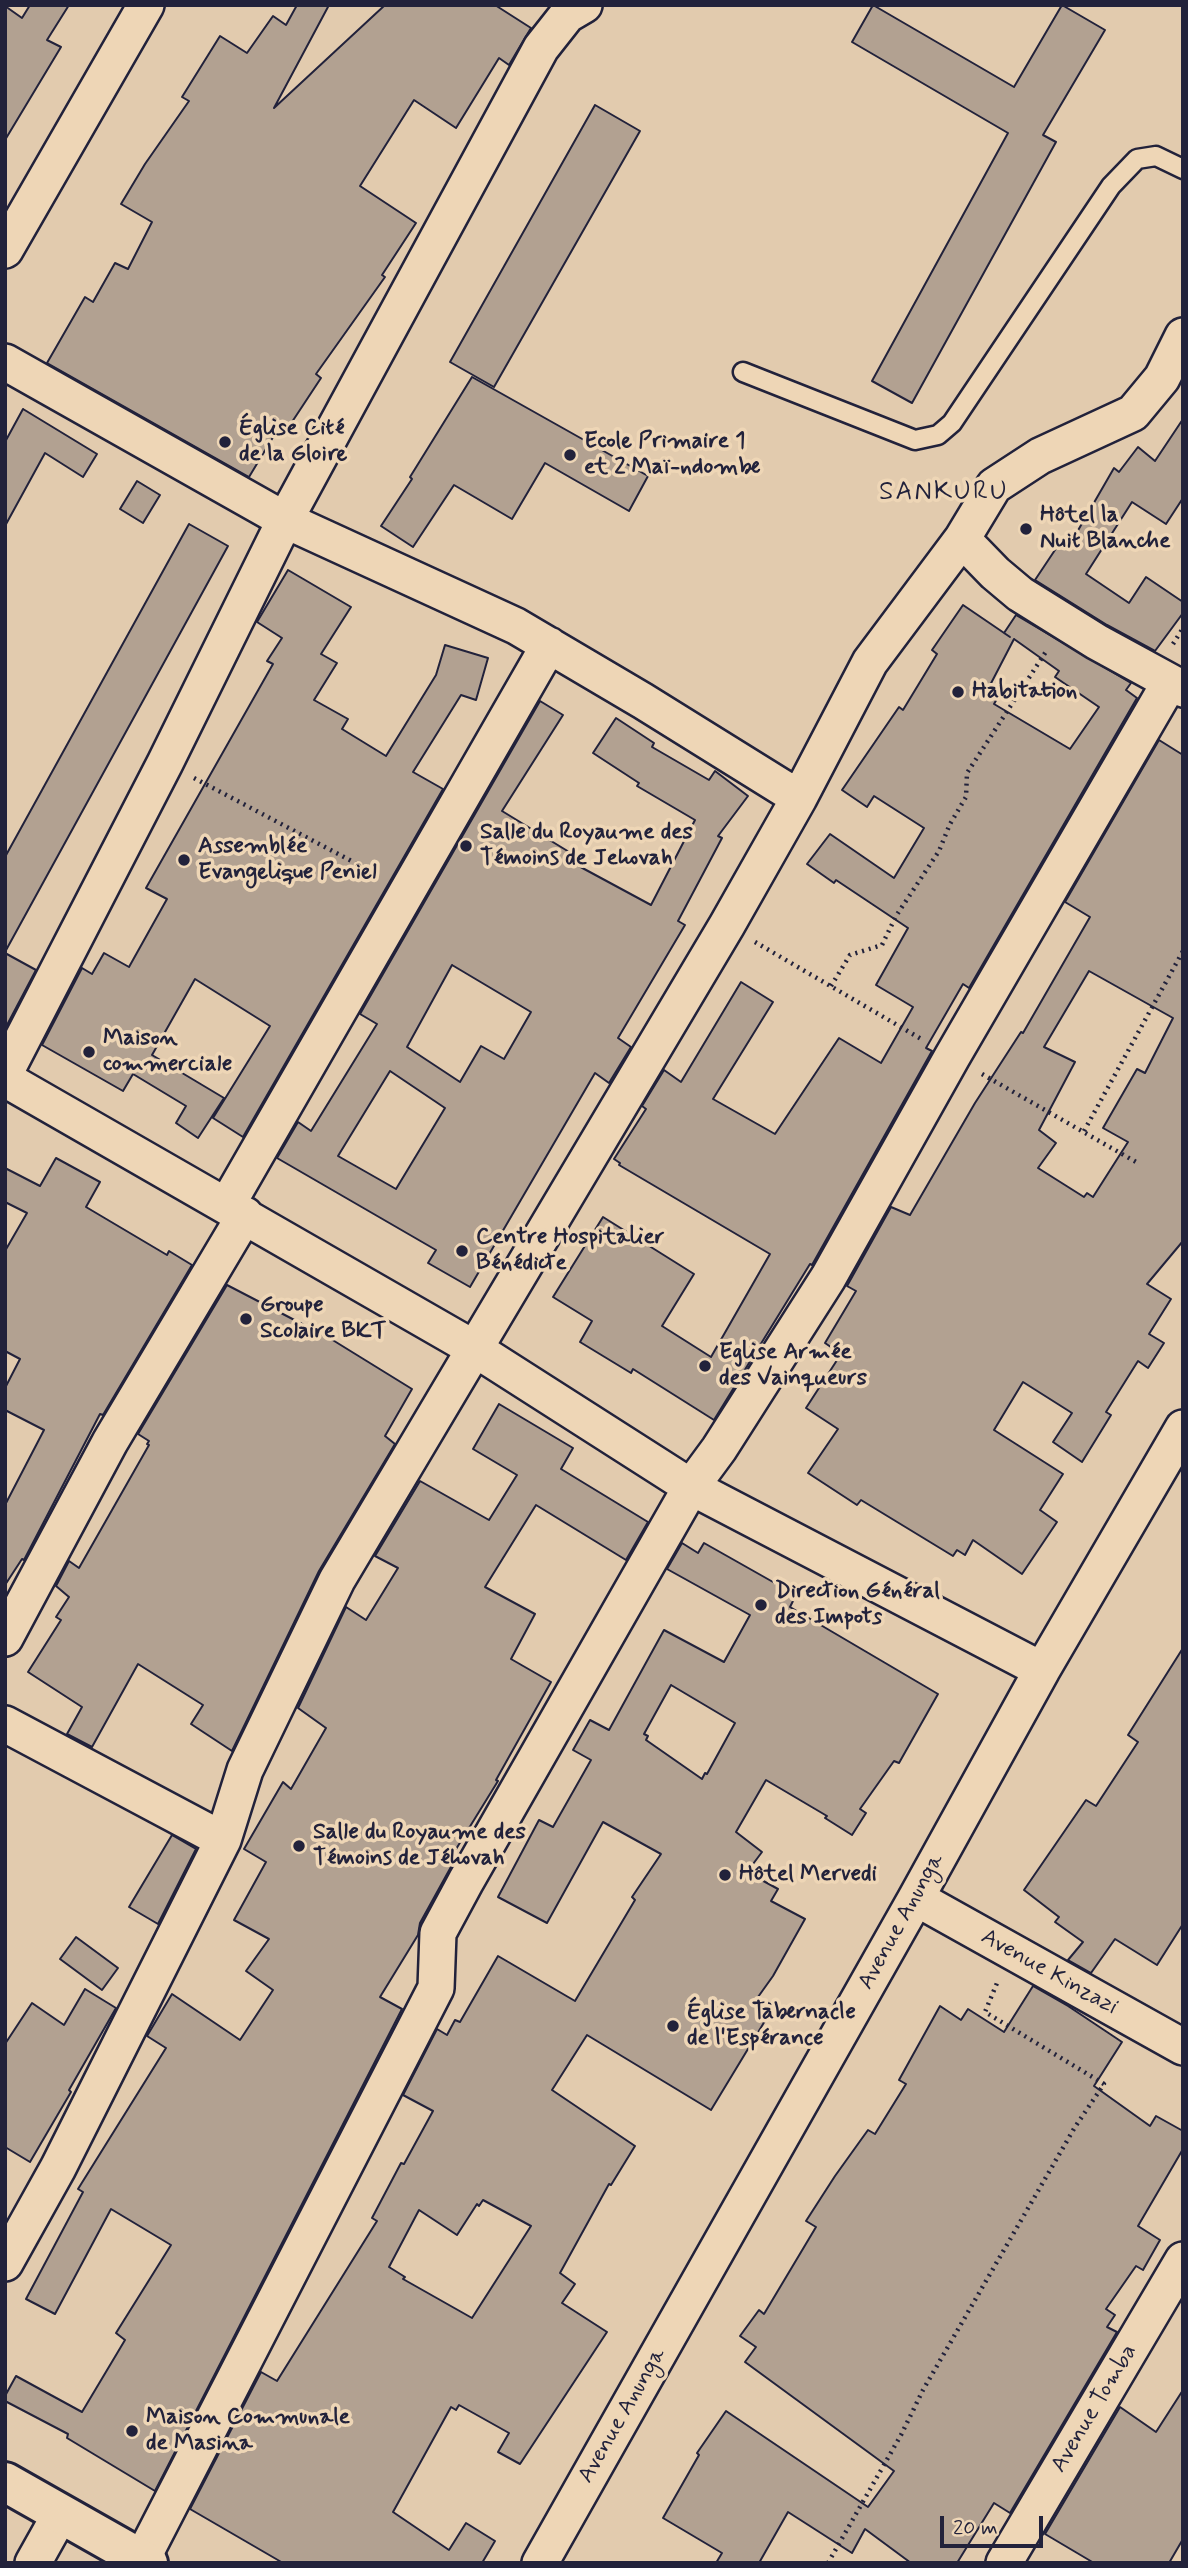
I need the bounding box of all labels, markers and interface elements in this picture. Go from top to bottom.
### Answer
place label: Église Cité de la Gloire [239,415,347,469]
place label: Ecole Primaire 1 et 2 Maï-ndombe [584,428,760,482]
marker: Église Cité de la Gloire [217,434,233,450]
marker: Ecole Primaire 1 et 2 Maï-ndombe [562,447,578,463]
district label: SANKURU [882,478,1006,510]
place label: Hôtel la Nuit Blanche [1040,502,1170,556]
marker: Hôtel la Nuit Blanche [1018,521,1034,537]
place label: Habitation [972,678,1077,706]
marker: Habitation [950,684,966,700]
place label: Salle du Royaume des Témoins de Jehovah [480,819,693,873]
place label: Assemblée Evangelique Peniel [198,833,376,887]
marker: Salle du Royaume des Témoins de Jehovah [458,838,474,854]
marker: Assemblée Evangelique Peniel [176,852,192,868]
place label: Maison commerciale [103,1025,232,1079]
marker: Maison commerciale [81,1044,97,1060]
place label: Centre Hospitalier Bénédicte [476,1224,664,1278]
marker: Centre Hospitalier Bénédicte [454,1243,470,1259]
place label: Groupe Scolaire BKT [260,1292,387,1346]
marker: Groupe Scolaire BKT [238,1311,254,1327]
place label: Eglise Armée des Vainqueurs [719,1339,867,1393]
marker: Eglise Armée des Vainqueurs [697,1358,713,1374]
place label: Direction Général des Impots [775,1578,940,1632]
marker: Direction Général des Impots [753,1597,769,1613]
place label: Salle du Royaume des Témoins de Jéhovah [313,1819,526,1873]
marker: Salle du Royaume des Témoins de Jéhovah [291,1838,307,1854]
street label: Avenue Anunga [853,1849,951,1995]
place label: Hôtel Mervedi [739,1861,877,1889]
marker: Hôtel Mervedi [717,1867,733,1883]
street label: Avenue Kinzazi [976,1924,1122,2022]
place label: Église Tabernacle de l'Espérance [687,1999,856,2053]
marker: Église Tabernacle de l'Espérance [665,2018,681,2034]
street label: Avenue Tomba [1046,2340,1144,2478]
street label: Avenue Anunga [573,2344,673,2488]
place label: Maison Communale de Masina [146,2404,350,2458]
marker: Maison Communale de Masina [124,2423,140,2439]
scale bar [943,2502,1046,2546]
text: 20 m [953,2514,998,2542]

